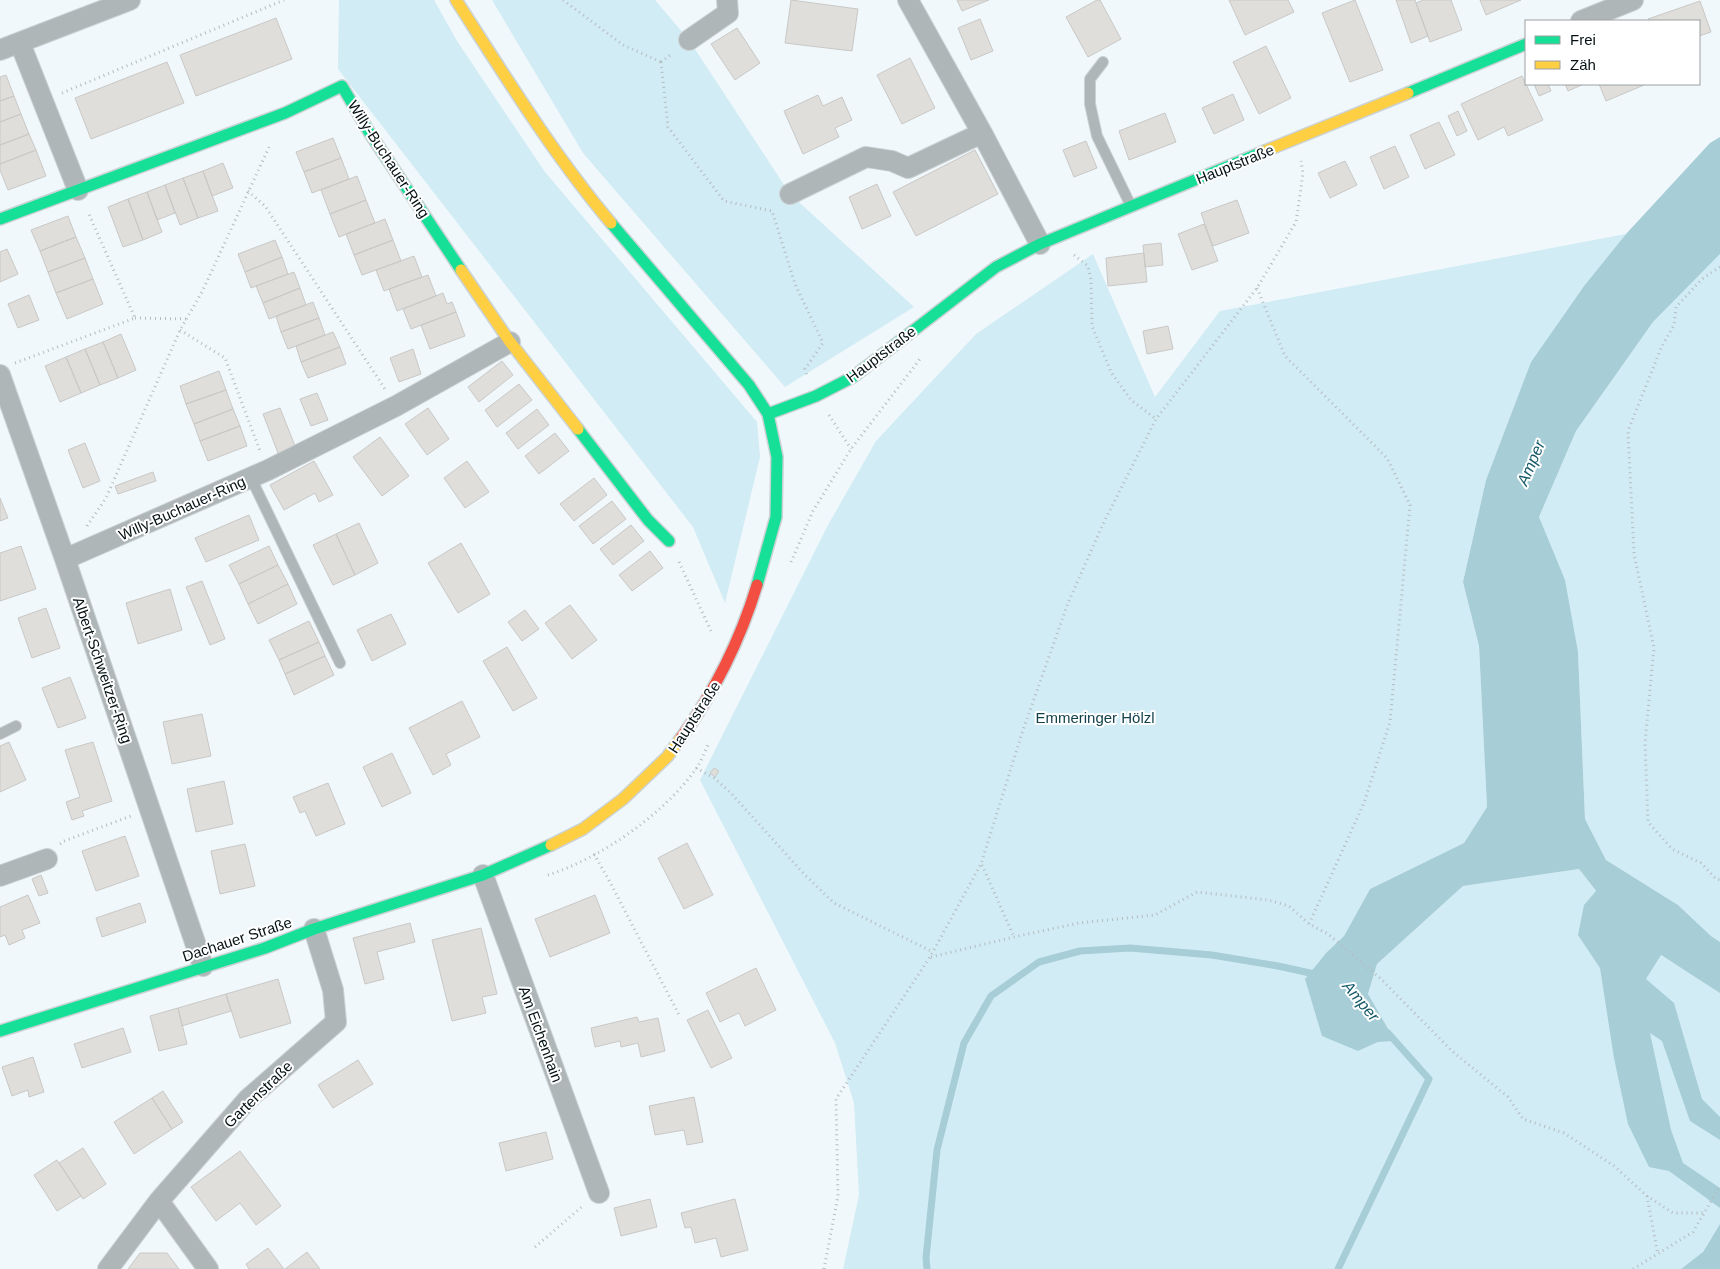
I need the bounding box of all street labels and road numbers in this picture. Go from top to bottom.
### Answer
street label: Willy-Buchauer-Ring [345,97,433,221]
street label: Hauptstraße [1194,141,1276,187]
street label: Hauptstraße [843,322,919,386]
street label: Willy-Buchauer-Ring [116,472,248,544]
street label: Albert-Schweitzer-Ring [70,595,136,745]
street label: Hauptstraße [664,678,724,756]
street label: Dachauer Straße [180,913,294,965]
street label: Am Eichenhain [516,984,566,1084]
street label: Gartenstraße [220,1057,296,1131]

